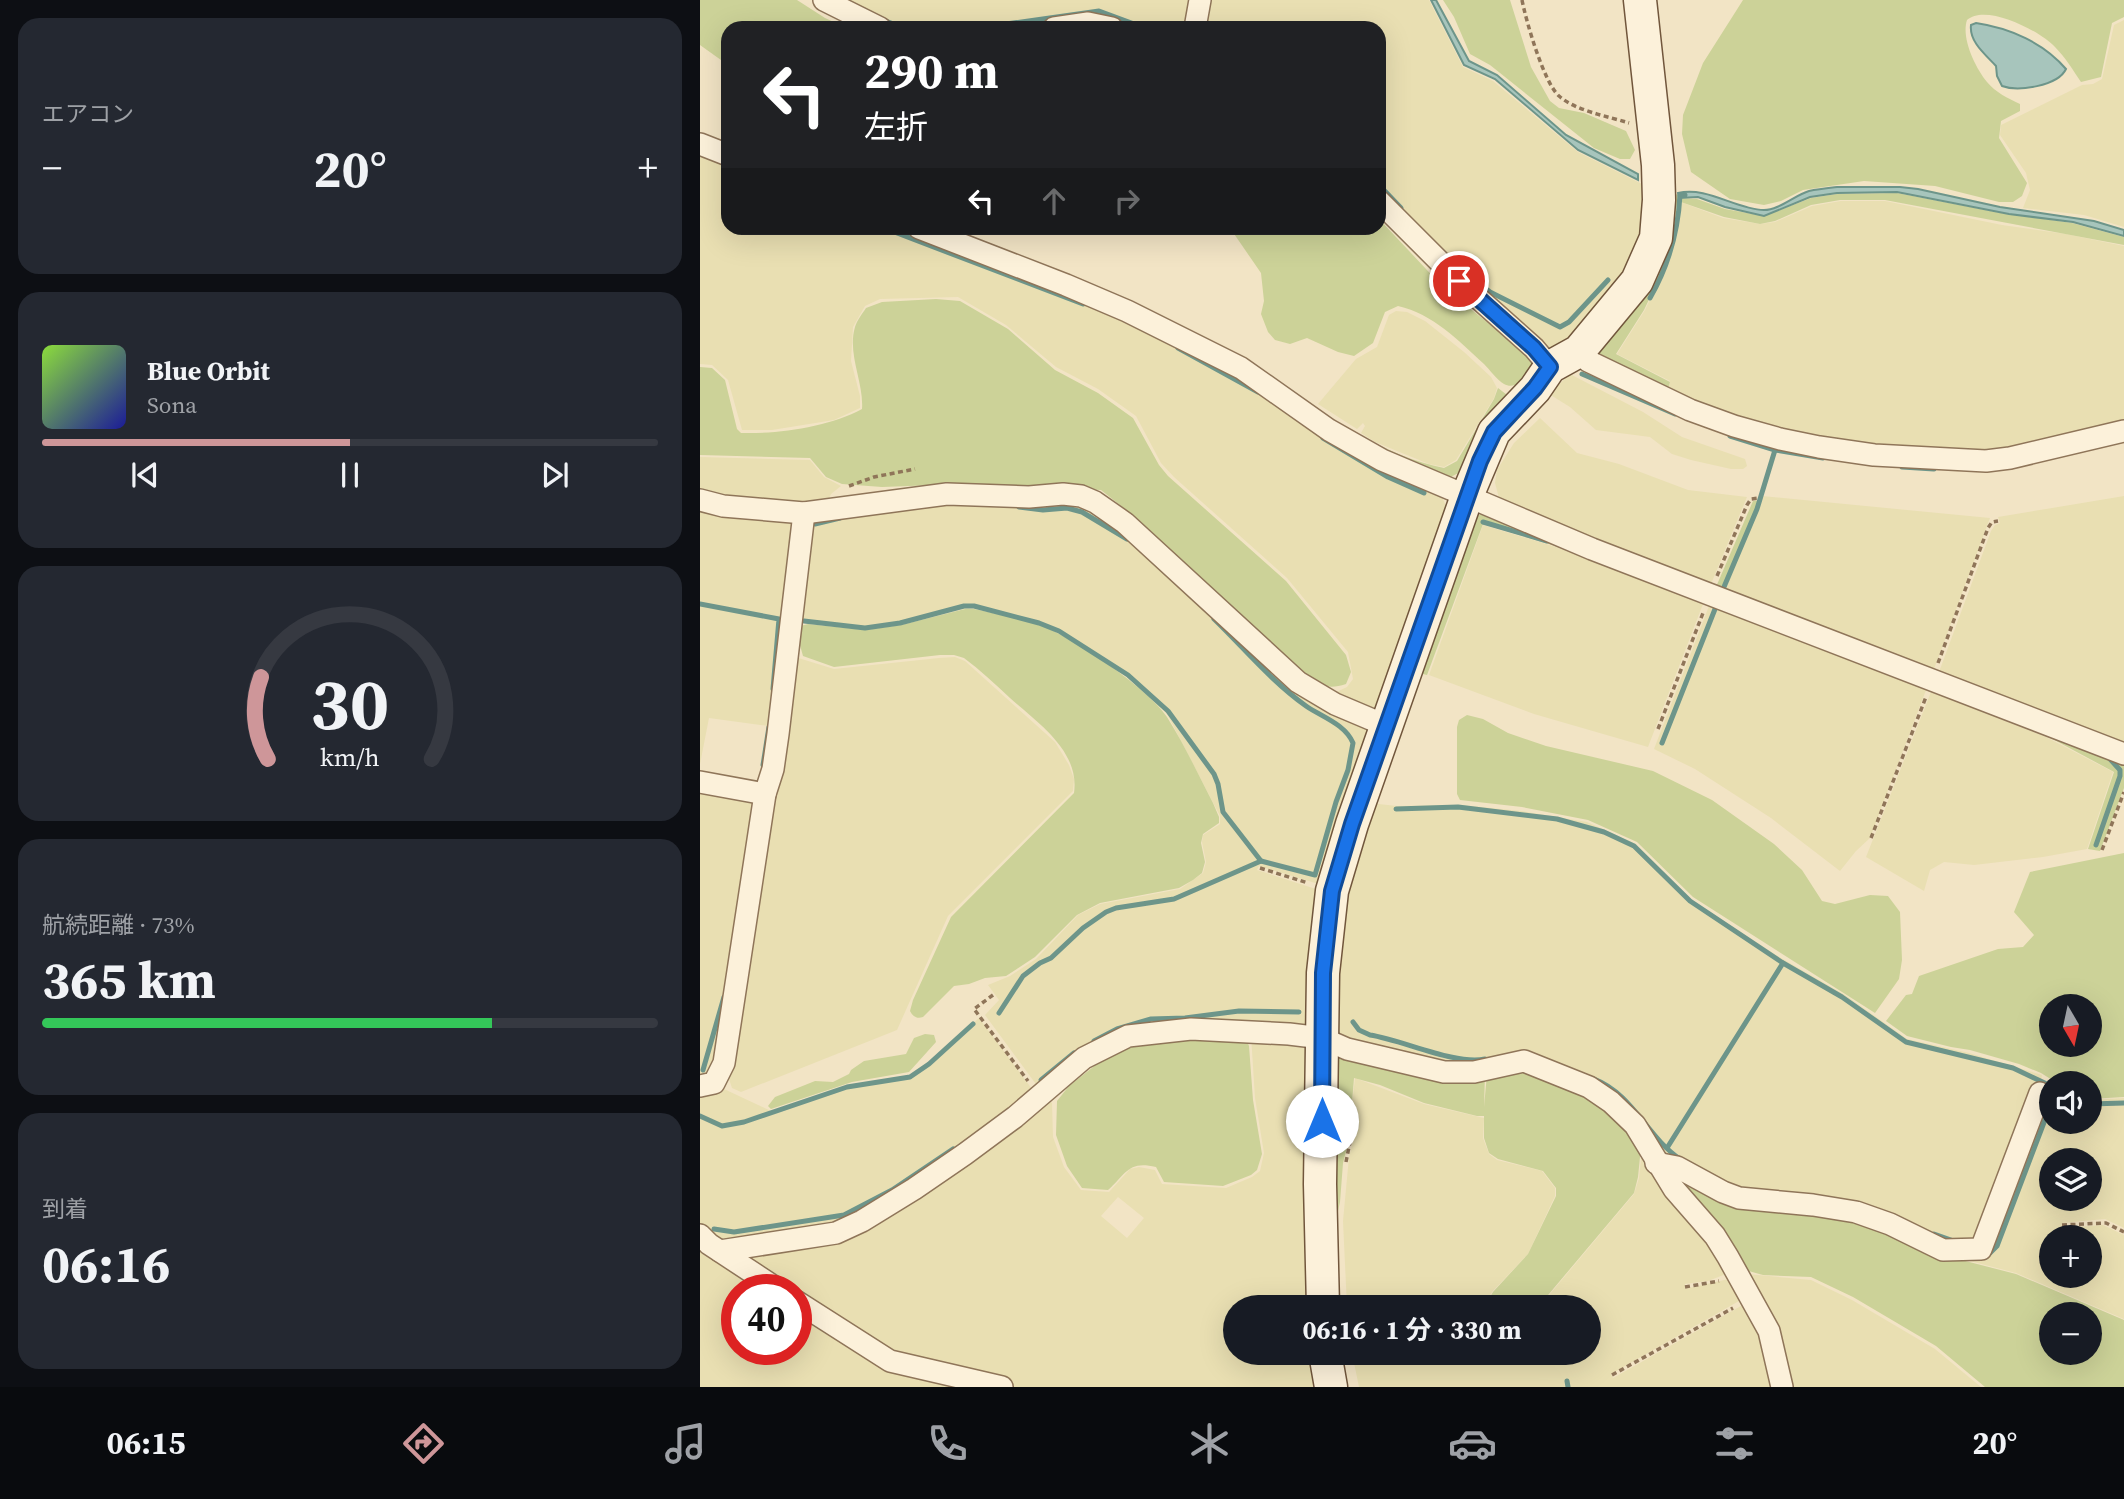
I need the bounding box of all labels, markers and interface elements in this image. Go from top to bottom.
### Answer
text: 290 m [864,37,999,104]
icon: left [749,49,840,140]
text: エアコン [42,98,134,130]
text: 左折 [864,105,928,149]
text: 20° [313,133,387,204]
text: − [42,142,62,194]
text: + [638,142,658,194]
icon: left [962,182,1000,220]
icon: ahead [1035,182,1073,220]
icon: right [1108,182,1146,220]
pin [1429,251,1489,311]
icon: arrive [1440,262,1478,300]
text: Blue Orbit [147,353,270,389]
text: Sona [147,389,197,421]
icon: previous [126,456,164,494]
icon: pause [331,456,369,494]
icon: next [536,456,574,494]
text: 30 [311,655,389,754]
text: km/h [320,740,380,774]
text: 航続距離 · 73% [42,909,195,941]
text: 365 km [42,944,216,1015]
north arrow [2039,994,2102,1057]
map controls [2039,994,2102,1365]
button: sound [2039,1071,2102,1134]
position arrow [1285,1084,1359,1158]
button: layers [2039,1148,2102,1211]
text: 到着 [42,1193,88,1225]
button: + [2039,1225,2102,1288]
text: 06:16 [42,1228,170,1299]
speed limit sign: 40 [721,1274,812,1365]
button: − [2039,1302,2102,1365]
text: 06:16 · 1 分 · 330 m [1302,1312,1522,1348]
icon: directions [399,1419,448,1468]
icon: music [661,1419,710,1468]
icon: phone [923,1419,972,1468]
icon: climate [1185,1419,1234,1468]
icon: car [1448,1419,1497,1468]
icon: filters [1710,1419,1759,1468]
text: 06:15 [107,1421,186,1465]
text: 20° [1972,1421,2017,1465]

